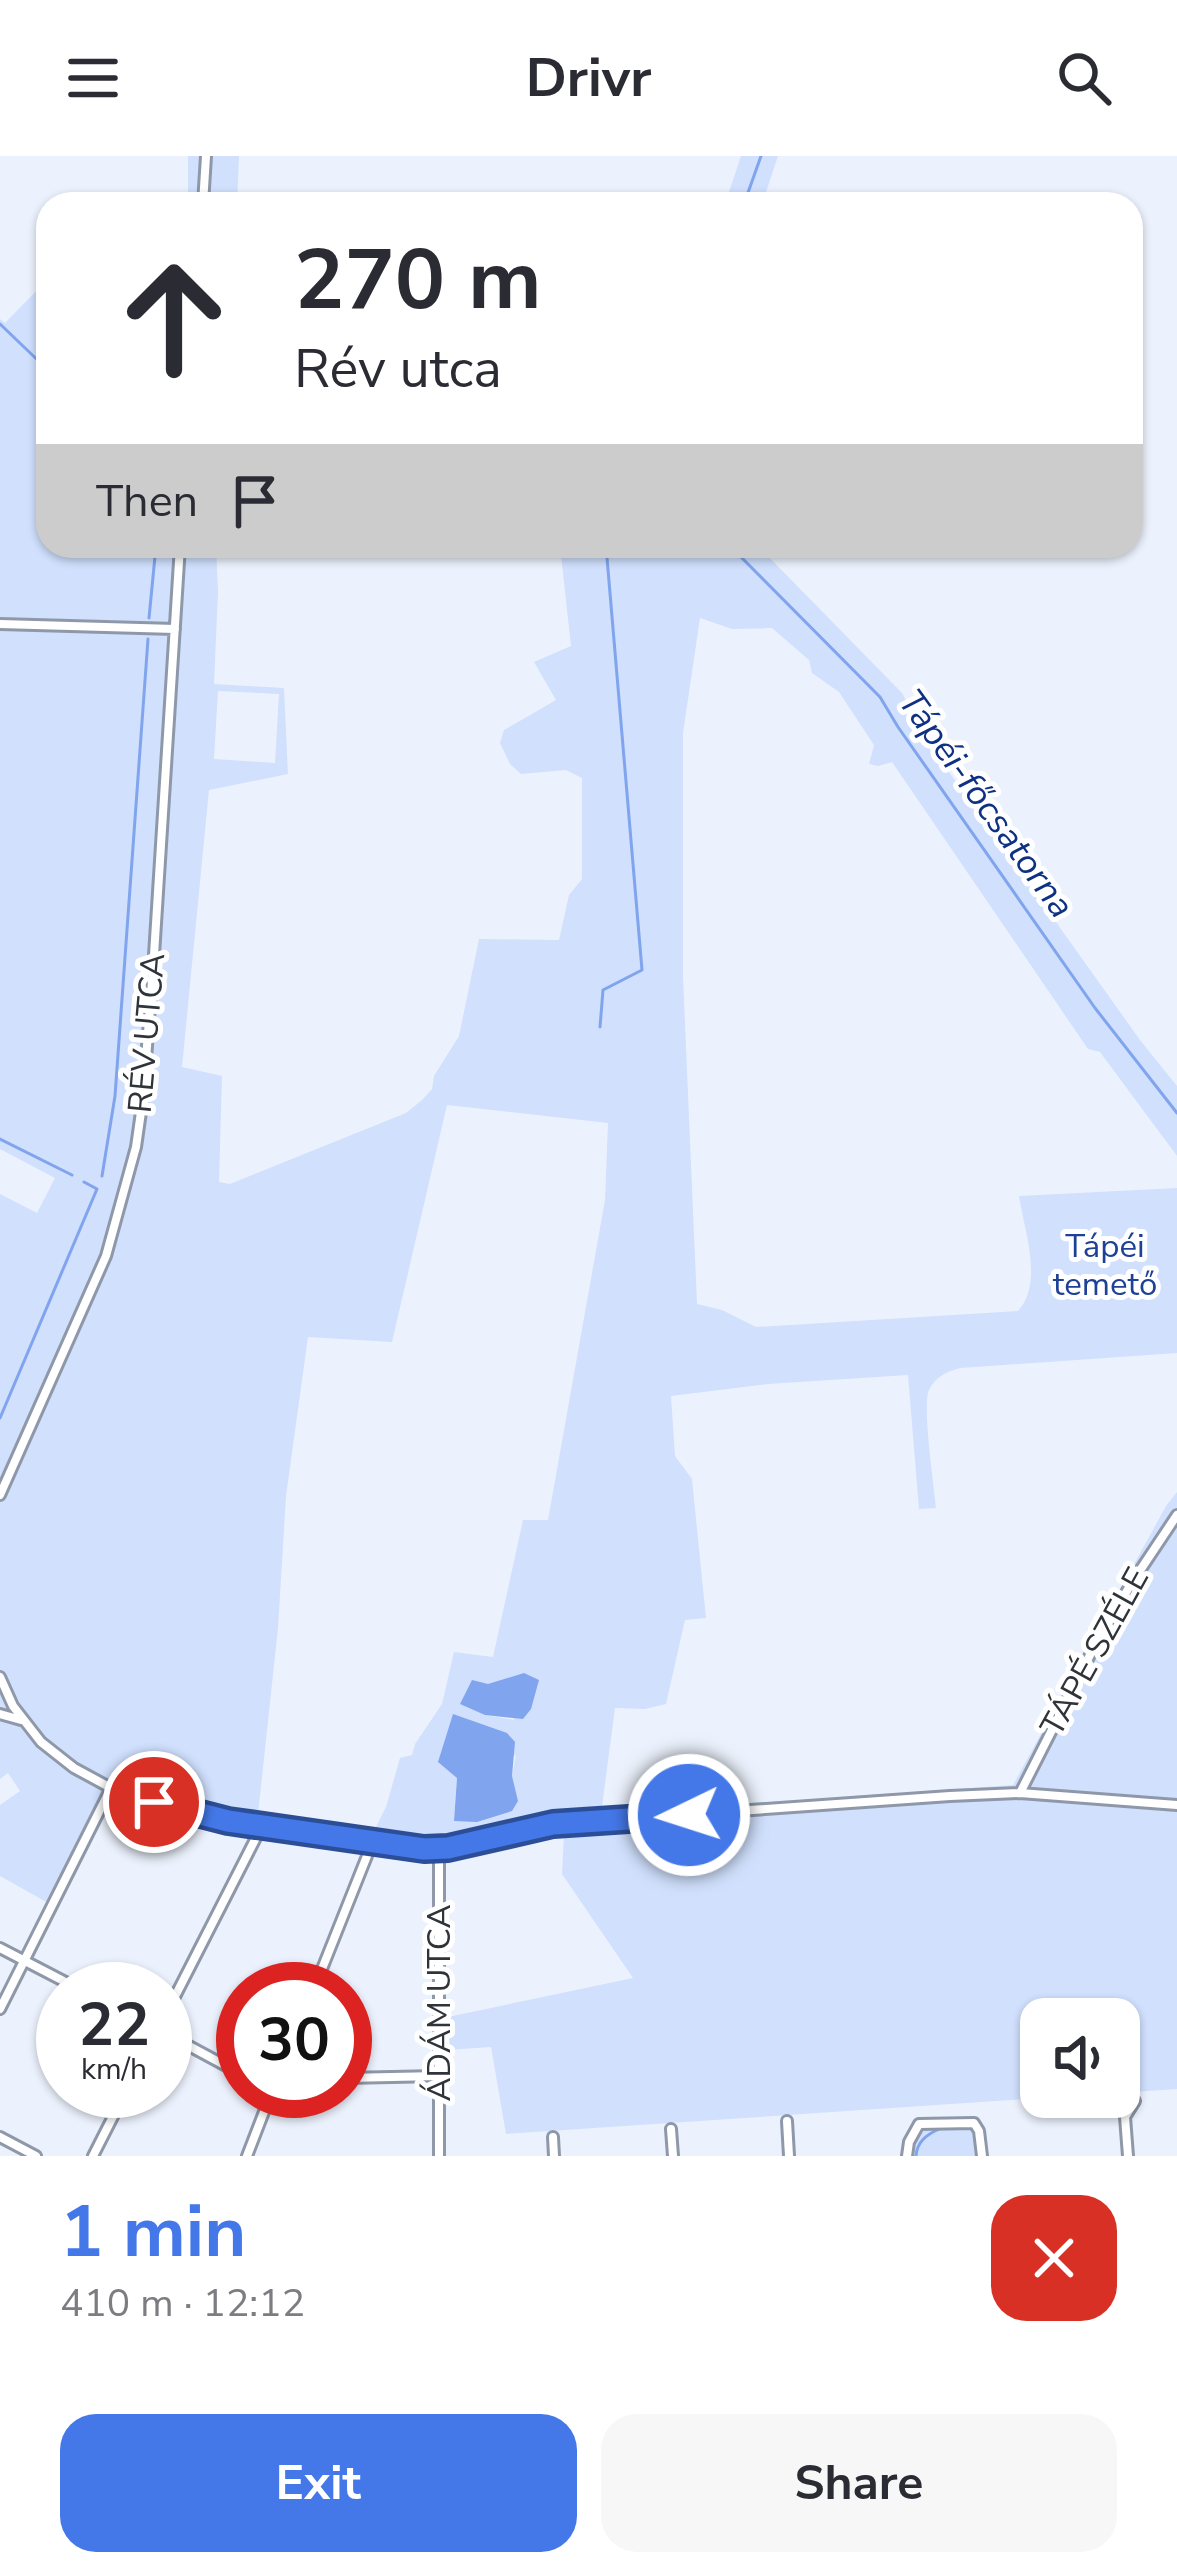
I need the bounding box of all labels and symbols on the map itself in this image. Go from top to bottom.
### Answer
water label: Tápéi-főcsatorna [886,680,1086,928]
street label: RÉV UTCA [118,951,176,1115]
park label: Tápéi temető [1053,1224,1157,1307]
street label: TÁPÉ SZÉLE [1030,1560,1160,1744]
pin [103,1751,205,1853]
position arrow [626,1752,752,1878]
street label: ÁDÁM UTCA [417,1904,462,2102]
speed limit sign: 30 [216,1962,372,2118]

